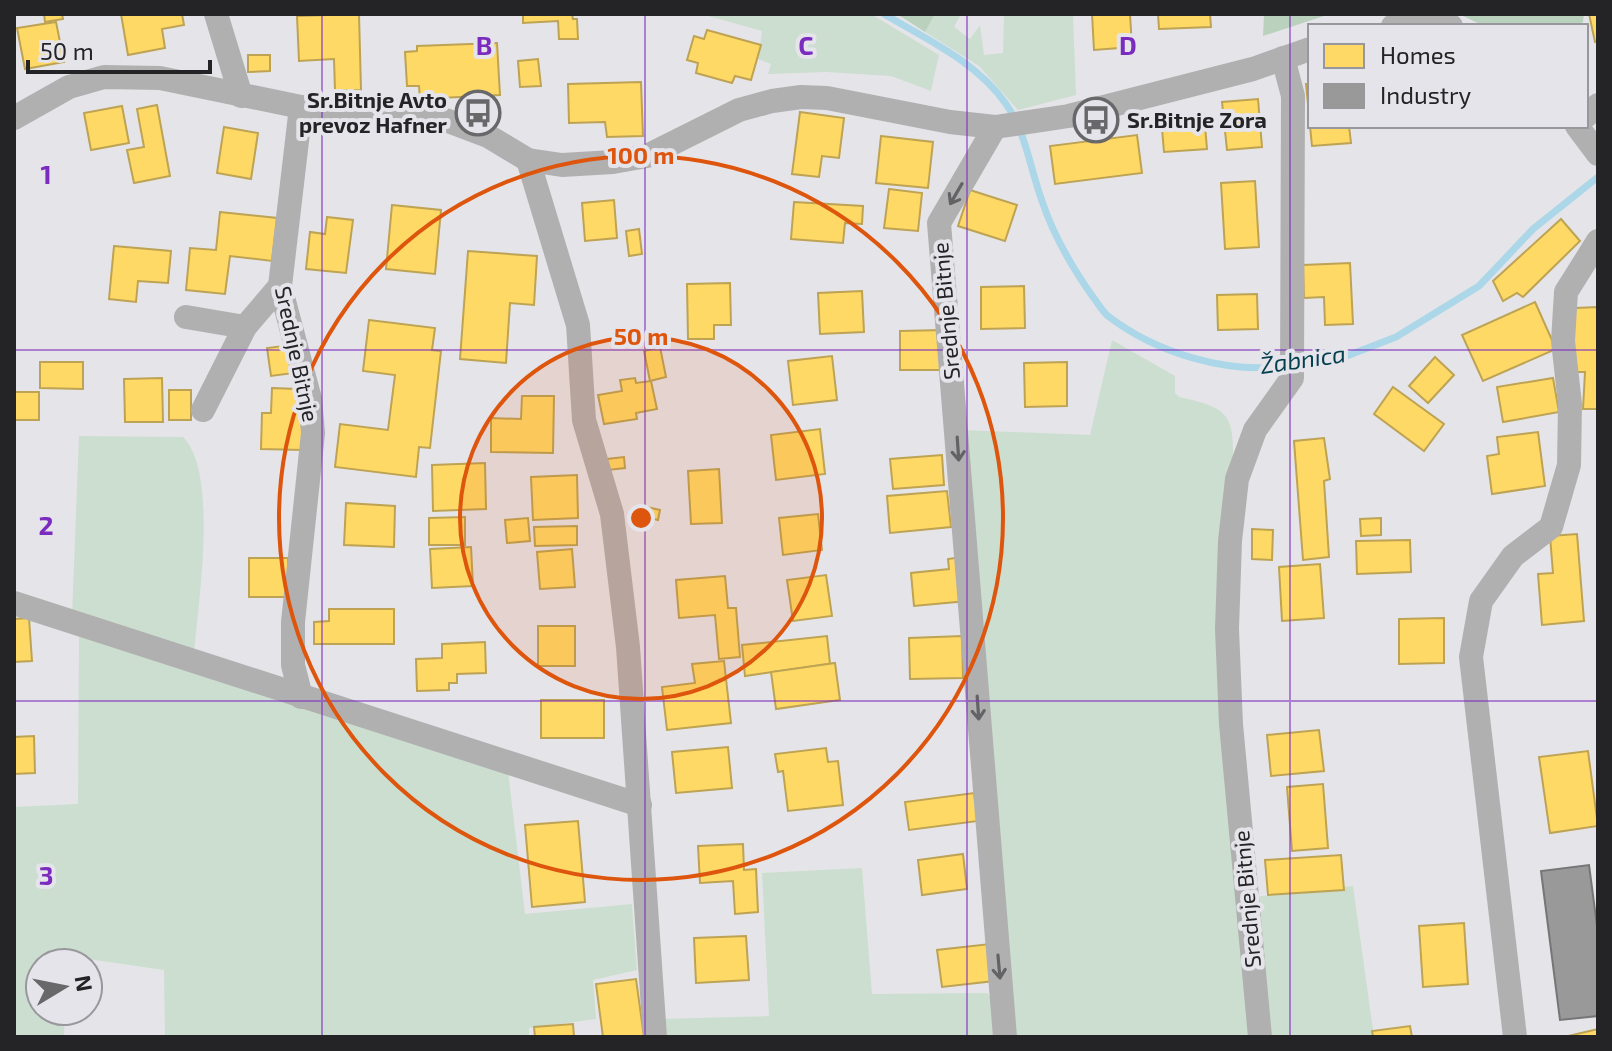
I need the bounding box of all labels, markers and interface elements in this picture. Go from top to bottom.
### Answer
scale bar [28,24,210,74]
legend [1308,24,1588,128]
text: B [476,29,492,60]
text: C [798,29,814,60]
text: D [1119,29,1137,60]
text: 50 m [40,36,94,65]
text: Homes [1380,40,1456,69]
text: Industry [1380,80,1472,109]
place label: Sr.Bitnje Avto prevoz Hafner [299,86,448,137]
bus stop icon: Sr.Bitnje Avto prevoz Hafner [454,89,502,137]
bus stop icon: Sr.Bitnje Zora [1072,96,1120,144]
place label: Sr.Bitnje Zora [1127,106,1267,132]
text: 100 m [608,140,674,169]
text: 1 [40,158,52,189]
one-way arrow [948,182,964,205]
street label: Srednje Bitnje [926,241,965,381]
street label: Srednje Bitnje [270,284,325,424]
text: 50 m [614,321,668,350]
water label: Žabnica [1258,338,1347,379]
one-way arrow [951,435,966,462]
centre of rings [627,504,655,532]
text: 2 [38,509,54,540]
one-way arrow [971,694,986,721]
street label: Srednje Bitnje [1227,829,1266,969]
text: 3 [39,859,53,890]
north arrow [24,947,104,1027]
one-way arrow [992,953,1007,980]
text: N [70,973,99,993]

